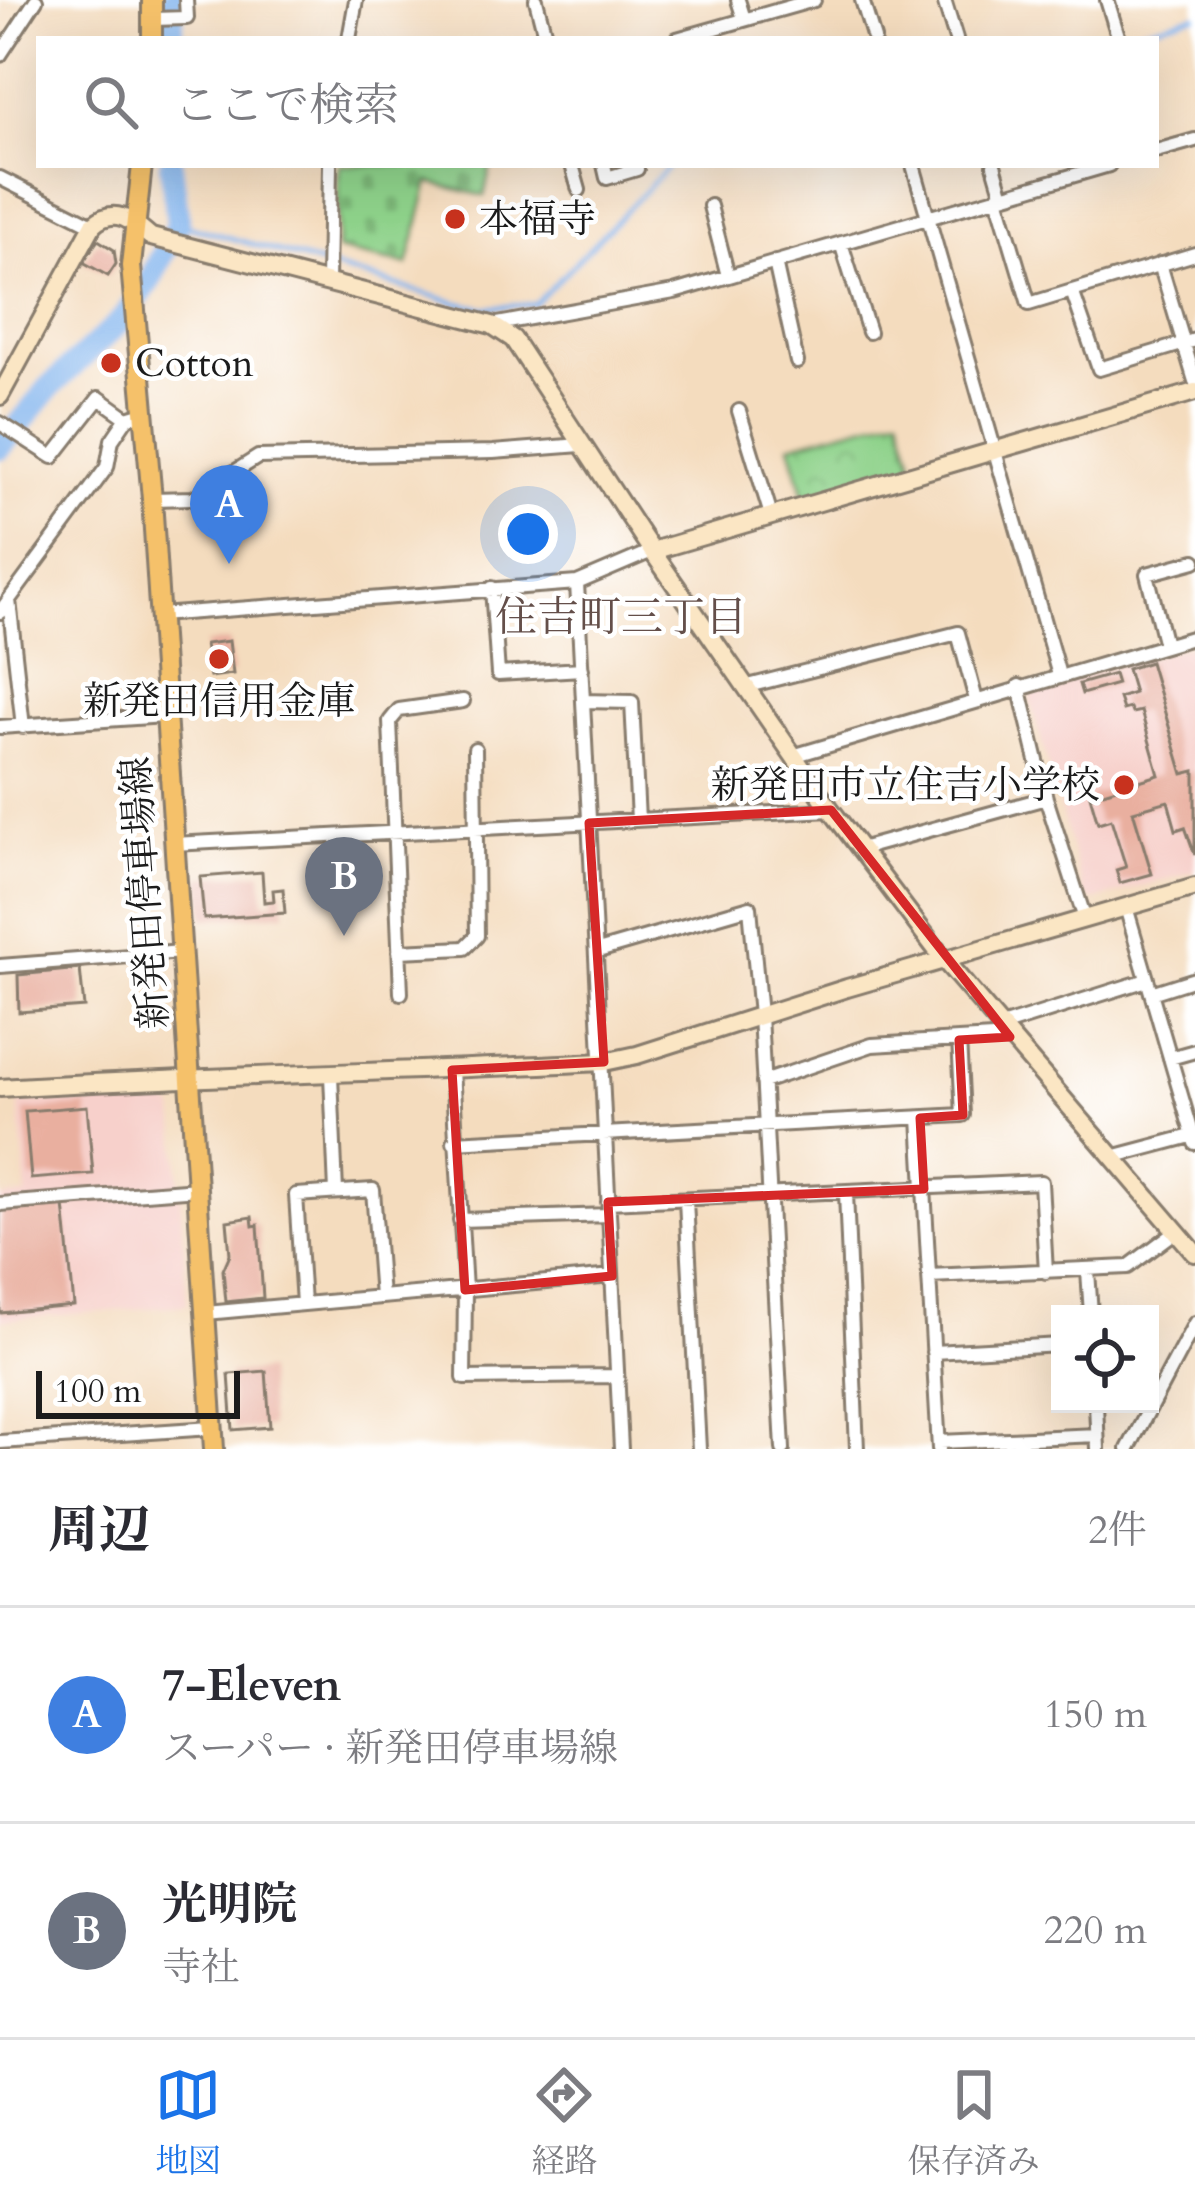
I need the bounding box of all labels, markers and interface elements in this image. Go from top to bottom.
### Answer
search box [36,36,1159,168]
icon: search [78,69,144,135]
text: ここで検索 [174,75,399,136]
place label: 本福寺 [479,193,596,246]
marker: 本福寺 [442,206,468,232]
place label: Cotton [135,337,254,390]
marker: Cotton [98,350,124,376]
pin: A [190,465,268,564]
your location [498,504,558,564]
district label: 住吉町三丁目 [495,589,747,646]
marker: 新発田信用金庫 [206,646,232,672]
place label: 新発田信用金庫 [82,675,356,728]
street label: 新発田停車場線 [109,755,181,1031]
place label: 新発田市立住吉小学校 [710,759,1100,812]
marker: 新発田市立住吉小学校 [1111,772,1137,798]
pin: B [305,837,383,936]
map controls [1051,1305,1159,1413]
button: locate [1051,1305,1159,1413]
scale bar [36,1365,240,1418]
text: 100 m [54,1369,141,1414]
text: 周辺 [48,1496,150,1566]
text: 2件 [1088,1504,1147,1557]
text: 7-Eleven [162,1655,341,1716]
text: A [72,1688,102,1741]
text: 150 m [1044,1688,1147,1741]
text: スーパー · 新発田停車場線 [162,1722,618,1775]
text: 光明院 [162,1874,297,1935]
text: B [73,1904,101,1957]
text: 220 m [1044,1904,1147,1957]
text: 寺社 [162,1941,240,1994]
tab: 地図 [155,2062,221,2184]
tab: 経路 [531,2062,597,2184]
tab: 保存済み [908,2062,1040,2184]

